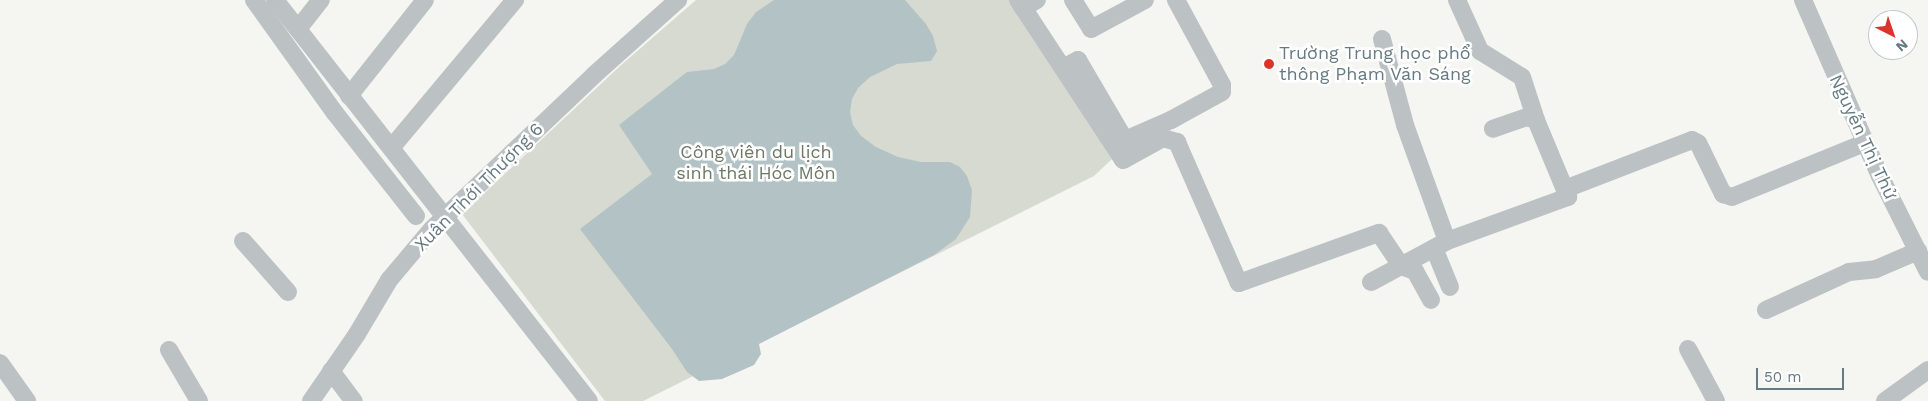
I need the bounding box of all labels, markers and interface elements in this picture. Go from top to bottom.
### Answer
north arrow [1868,10,1918,60]
text: N [1893,36,1911,55]
place label: Trường Trung học phổ thông Phạm Văn Sáng [1279,43,1471,86]
marker: Trường Trung học phổ thông Phạm Văn Sáng [1263,58,1275,70]
street label: Nguyễn Thị Thử [1824,71,1902,203]
street label: Xuân Thới Thượng 6 [410,118,548,256]
park label: Công viên du lịch sinh thái Hóc Môn [676,142,836,184]
scale bar [1758,358,1846,390]
text: 50 m [1764,368,1801,386]

